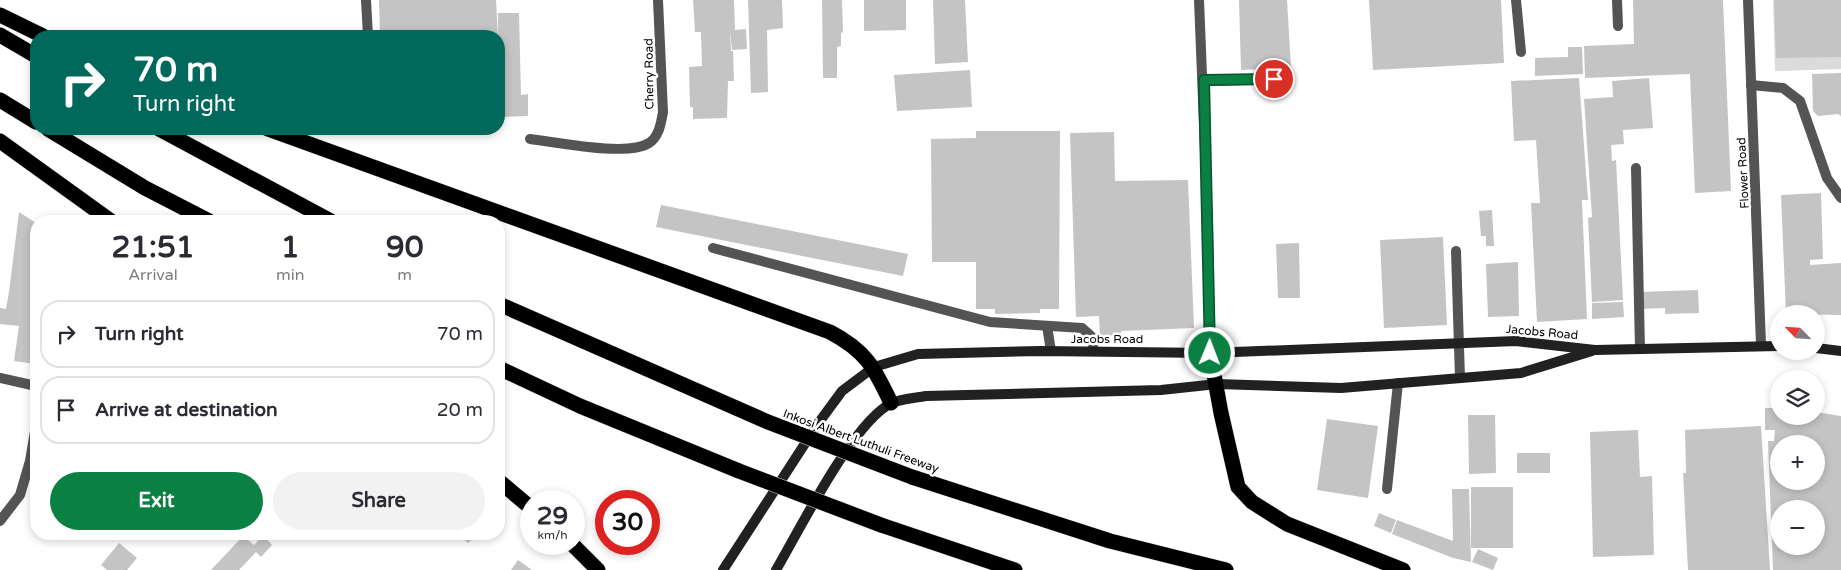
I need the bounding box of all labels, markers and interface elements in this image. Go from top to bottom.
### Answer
street label: Cherry Road [641,38,657,110]
text: 70 m [133,49,218,91]
icon: right [50,50,115,115]
pin [1253,58,1295,100]
icon: arrive [1260,65,1288,93]
text: Turn right [133,91,235,117]
street label: Flower Road [1734,137,1752,209]
text: 21:51 [111,229,195,266]
text: 1 [281,229,300,266]
text: 90 [386,229,424,266]
text: Arrival [128,265,178,285]
text: min [276,265,304,285]
text: m [397,265,412,285]
north arrow [1770,305,1825,360]
map controls [1770,305,1825,555]
icon: right [52,320,80,348]
street label: Jacobs Road [1505,322,1579,342]
text: Turn right [95,323,183,345]
text: 70 m [437,323,483,345]
position arrow [1183,326,1235,378]
street label: Jacobs Road [1071,332,1143,346]
button: layers [1770,370,1825,425]
icon: arrive [52,396,80,424]
text: Arrive at destination [95,399,278,421]
text: 20 m [437,399,483,421]
street label: Inkosi Albert Luthuli Freeway [781,406,941,476]
button: + [1770,435,1825,490]
button: Exit [50,472,263,530]
button: Share [273,472,485,530]
speed limit sign: 30 [595,490,660,555]
button: − [1770,500,1825,555]
text: 29 [537,501,568,531]
text: km/h [537,528,568,542]

